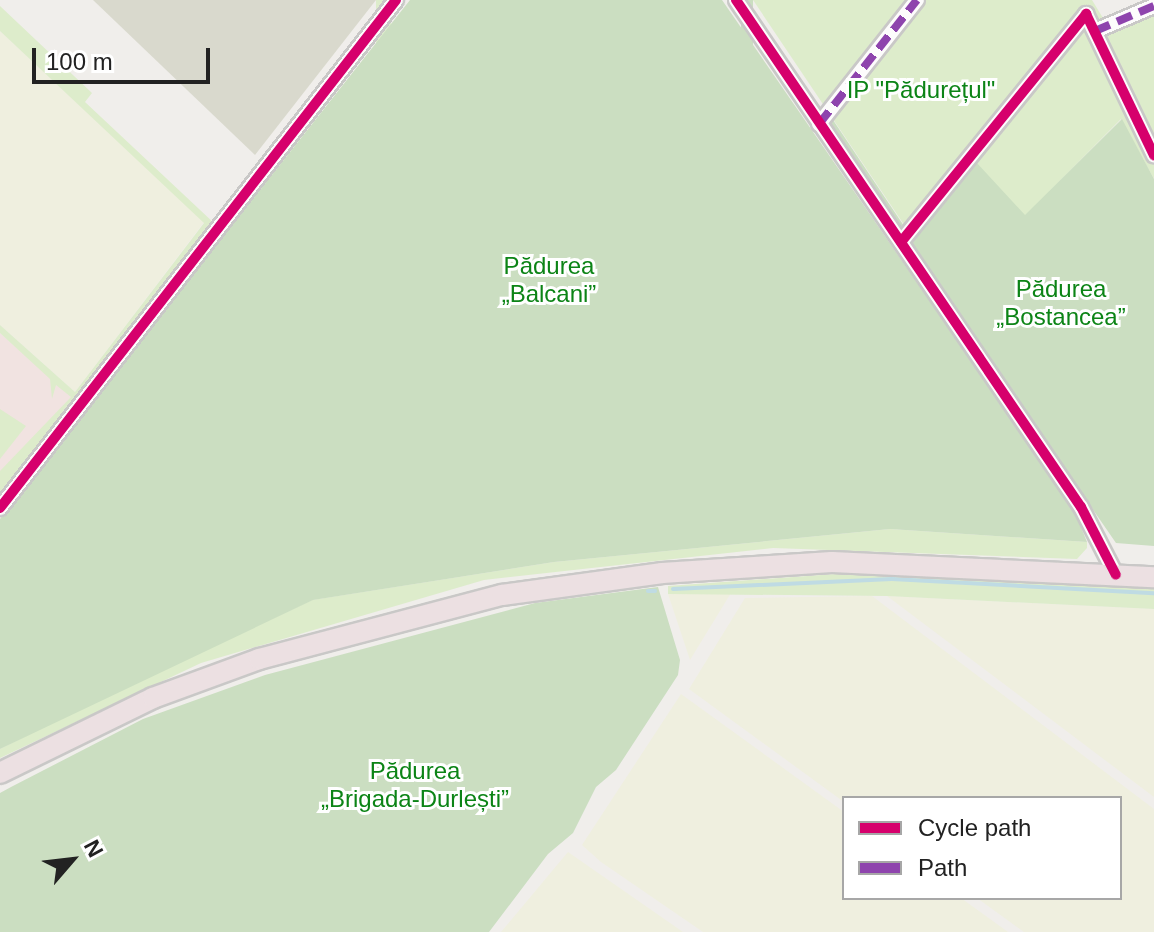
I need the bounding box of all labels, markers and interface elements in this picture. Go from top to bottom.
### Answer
scale bar [36,32,214,82]
text: 100 m [46,48,113,75]
park label: IP "Pădurețul" [846,76,996,104]
park label: Pădurea „Balcani” [502,252,596,308]
park label: Pădurea „Bostancea” [996,275,1126,331]
park label: Pădurea „Brigada-Durlești” [321,757,509,813]
legend [842,796,1122,900]
text: Cycle path [918,814,1031,841]
north arrow [32,820,112,900]
text: N [79,836,108,861]
text: Path [918,854,967,881]

